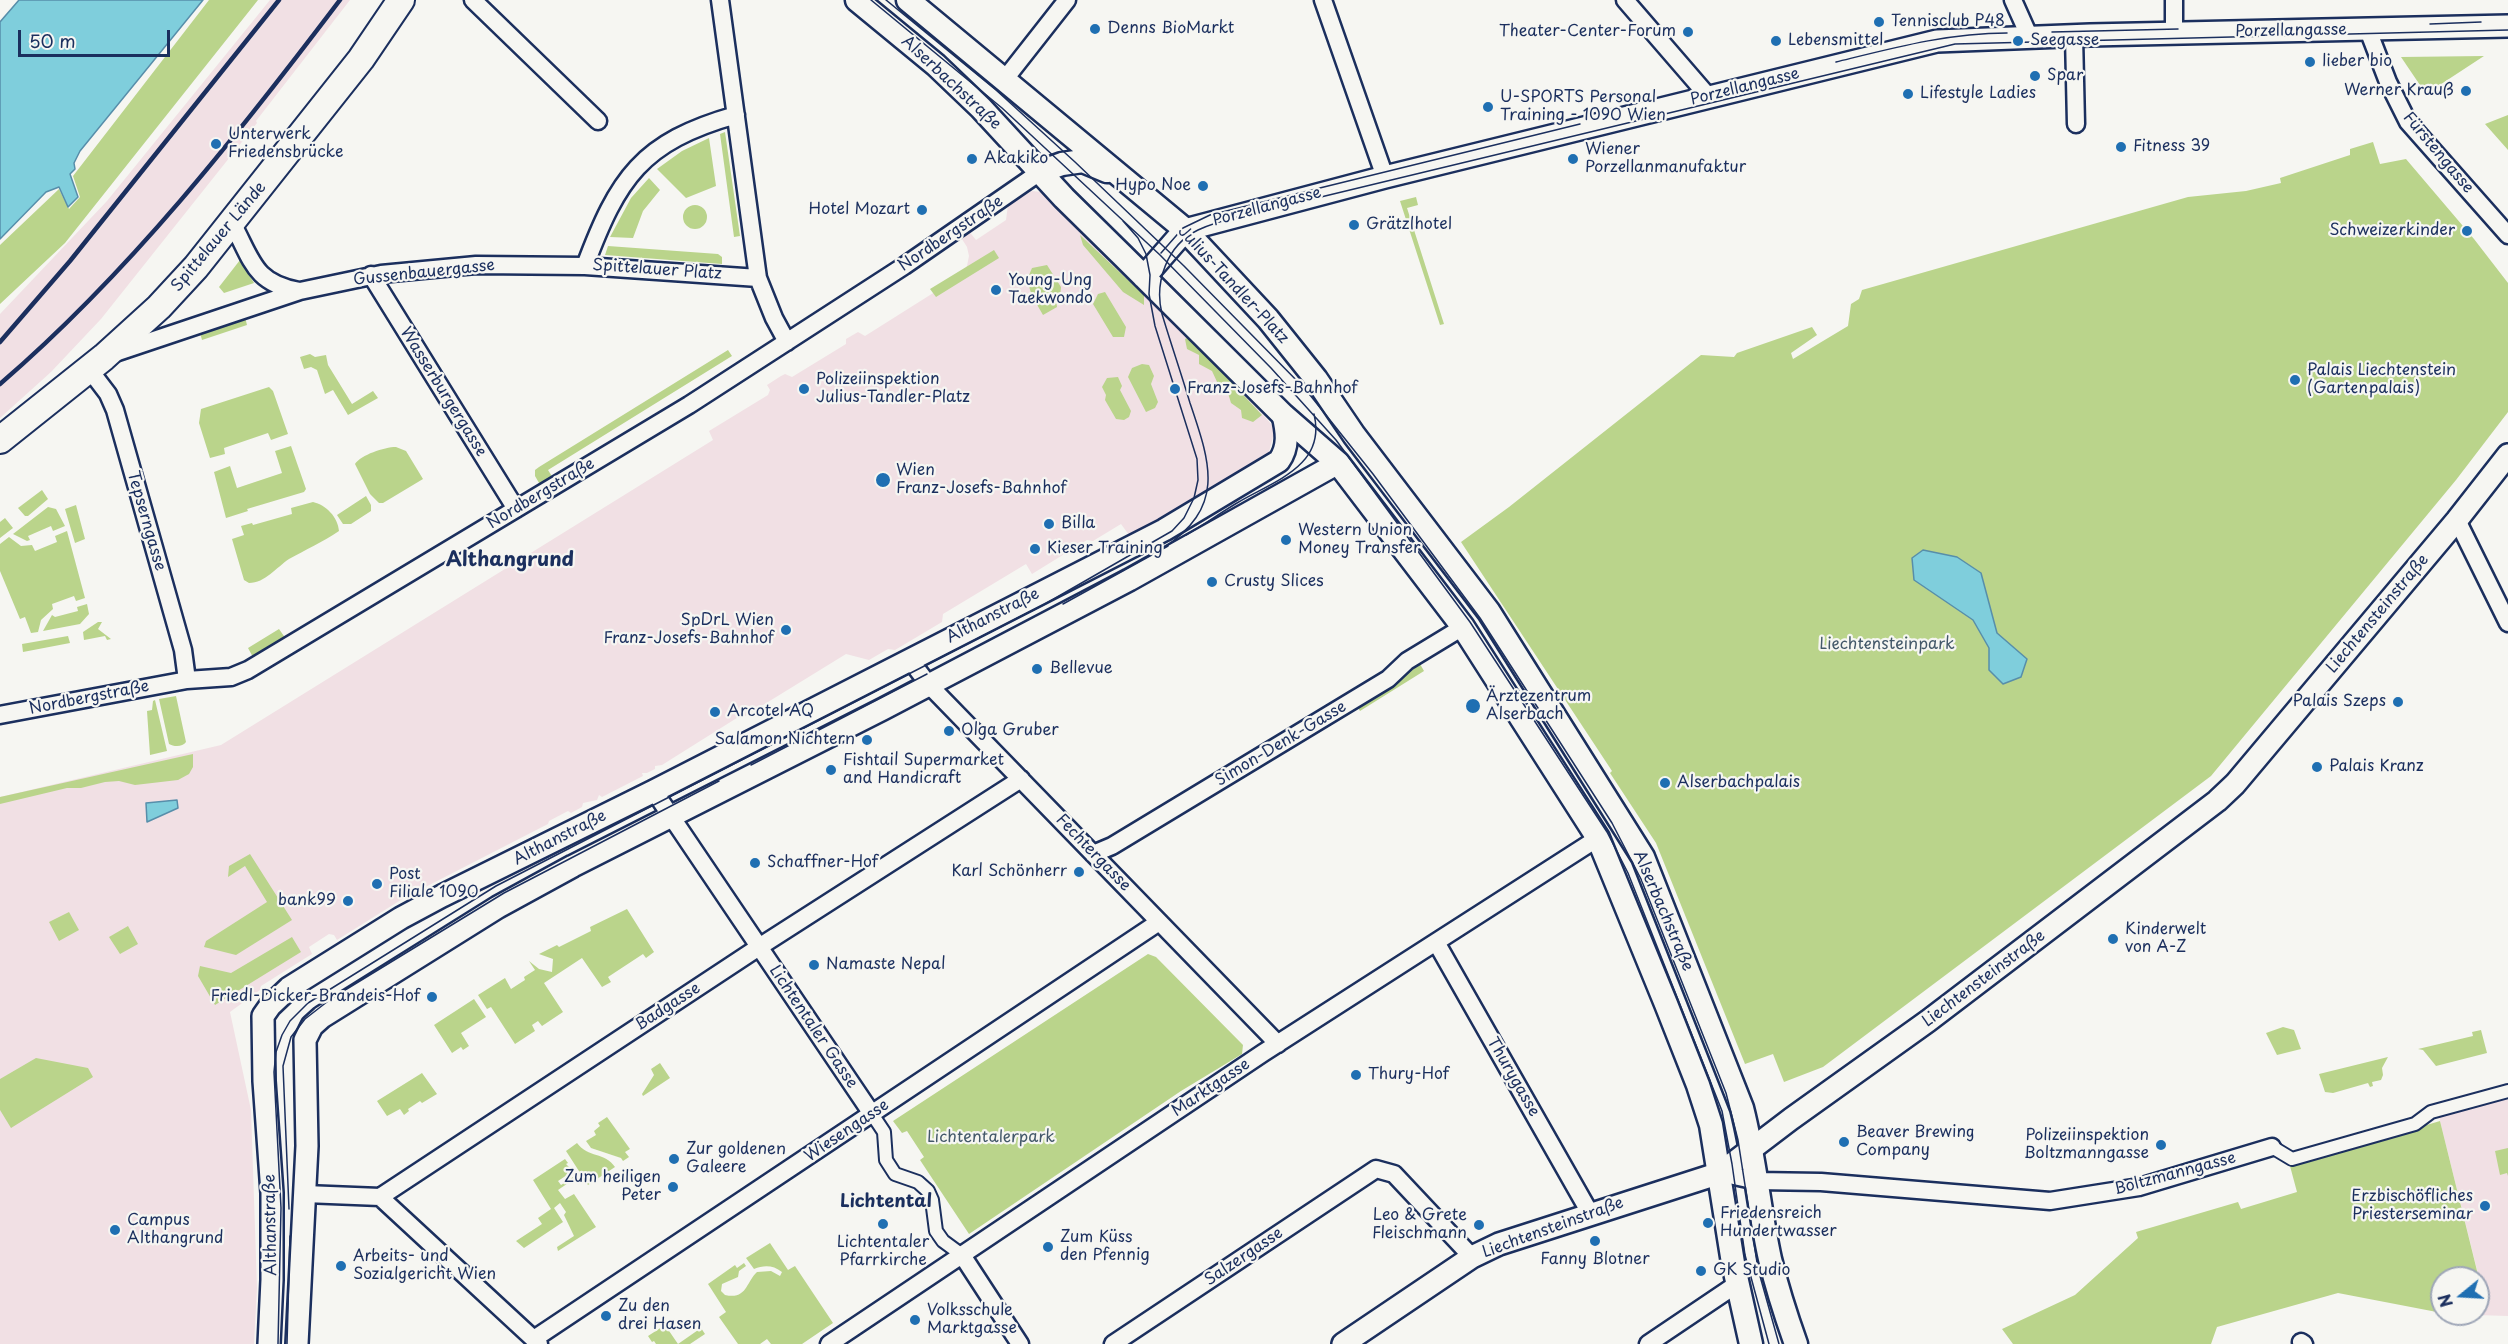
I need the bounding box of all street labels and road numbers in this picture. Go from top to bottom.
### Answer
street label: Porzellangasse [2235,20,2347,42]
street label: Alserbachstraße [897,32,1005,134]
street label: Porzellangasse [1688,64,1802,110]
street label: Fürstengasse [2399,109,2477,197]
street label: Spittelauer Lände [168,178,270,296]
street label: Porzellangasse [1211,183,1323,231]
street label: Nordbergstraße [895,192,1007,276]
street label: Julius-Tandler-Platz [1173,222,1293,348]
street label: Gussenbauergasse [352,256,496,290]
street label: Spittelauer Platz [592,256,722,284]
street label: Wasserburgergasse [395,324,491,460]
street label: Nordbergstraße [484,454,598,534]
street label: Tepserngasse [123,469,169,573]
street label: Liechtensteinstraße [2323,551,2433,677]
street label: Althanstraße [943,584,1043,648]
street label: Nordbergstraße [27,677,151,719]
street label: Simon-Denk-Gasse [1212,697,1350,791]
street label: Althanstraße [510,806,610,870]
street label: Fechtergasse [1052,811,1134,895]
street label: Alserbachstraße [1629,848,1697,974]
street label: Liechtensteinstraße [1919,926,2049,1032]
street label: Lichtentaler Gasse [765,962,861,1092]
street label: Badgasse [632,979,704,1035]
street label: Thurygasse [1483,1034,1543,1120]
street label: Marktgasse [1168,1055,1254,1121]
street label: Wiesengasse [801,1096,893,1166]
street label: Boltzmanngasse [2112,1149,2238,1199]
street label: Althanstraße [261,1174,281,1276]
street label: Liechtensteinstraße [1480,1193,1626,1263]
street label: Salzergasse [1201,1224,1287,1290]

